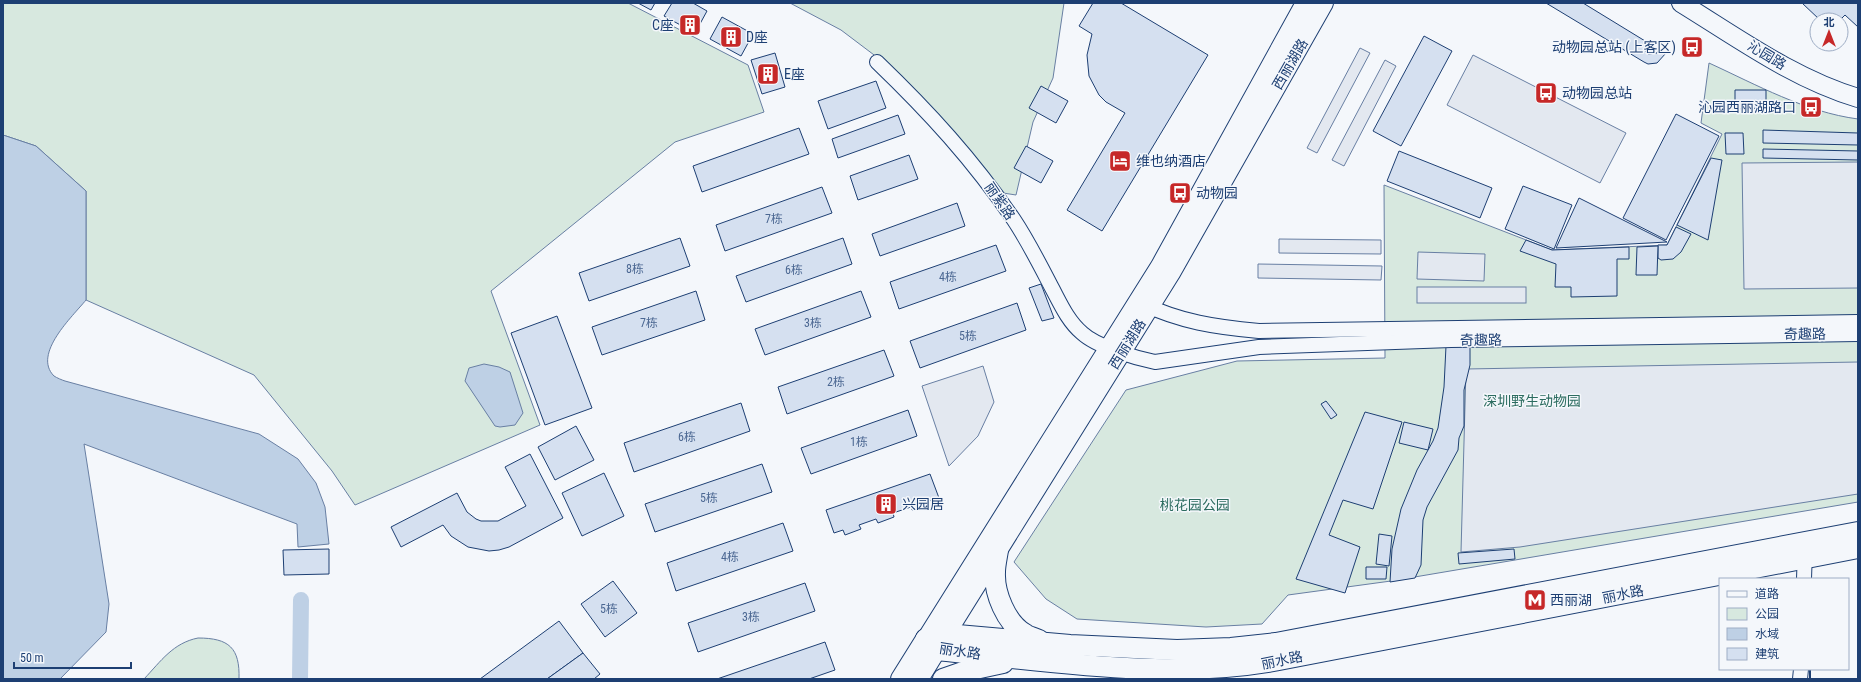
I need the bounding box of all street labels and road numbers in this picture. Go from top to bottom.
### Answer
street label: 西丽湖路 [1269,36,1311,92]
street label: 沁园路 [1745,37,1789,73]
street label: 丽紫路 [982,179,1018,223]
street label: 西丽湖路 [1105,316,1149,372]
street label: 奇趣路 [1784,326,1826,342]
street label: 奇趣路 [1460,332,1502,348]
street label: 丽水路 [1601,582,1645,606]
street label: 丽水路 [938,640,982,662]
street label: 丽水路 [1260,648,1304,672]

